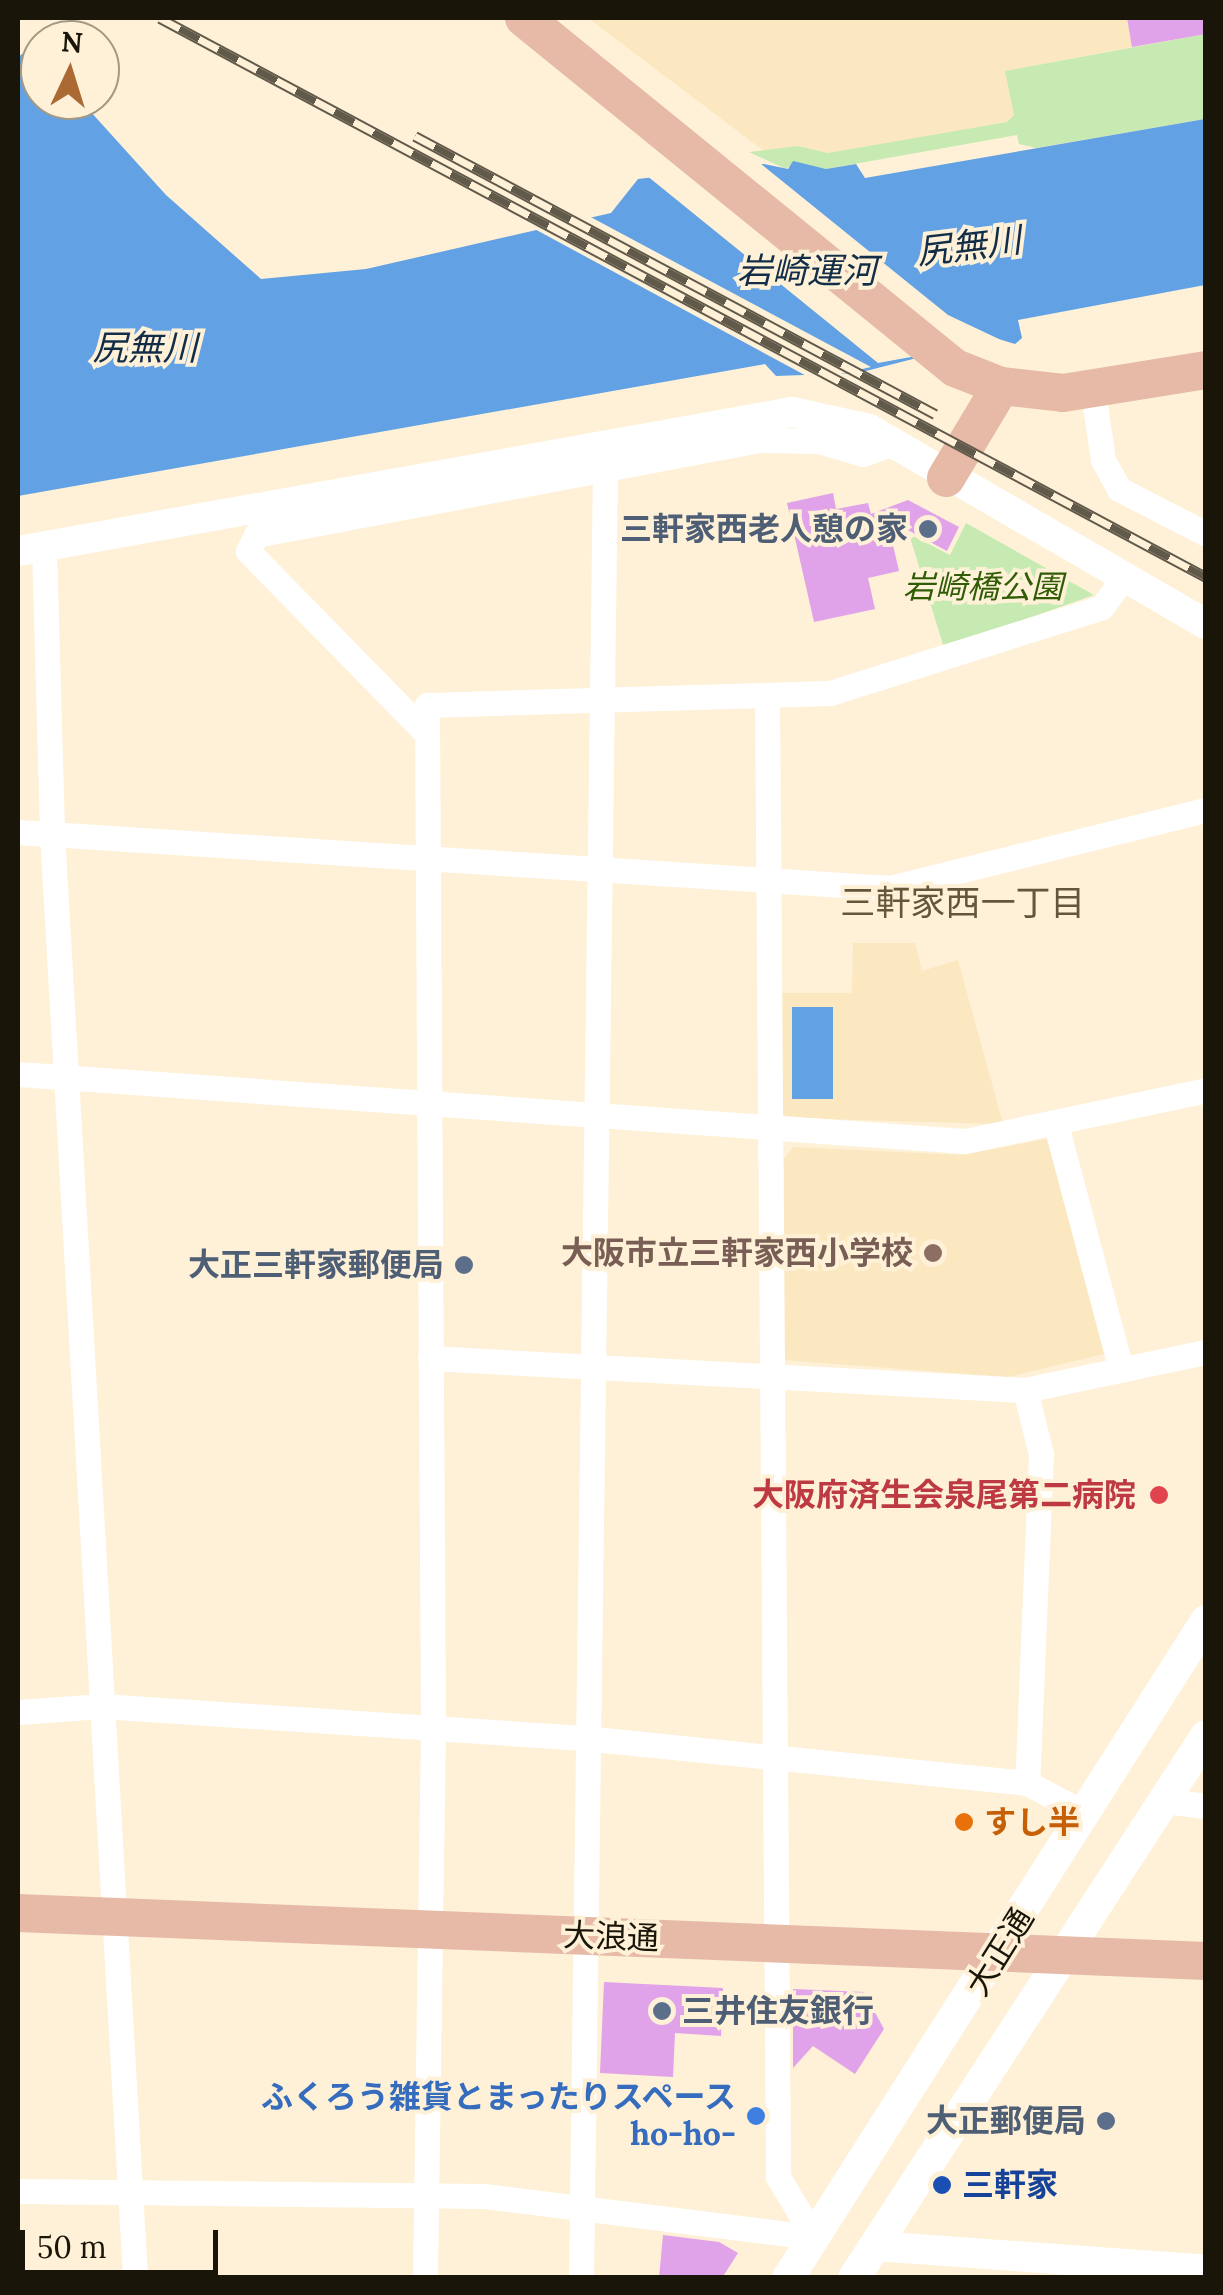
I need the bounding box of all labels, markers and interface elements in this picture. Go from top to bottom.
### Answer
north arrow [20,20,120,120]
text: N [60,23,84,61]
water label: 尻無川 [914,219,1024,273]
water label: 岩崎運河 [737,250,877,292]
water label: 尻無川 [93,327,197,369]
place label: 三軒家西老人憩の家 [620,510,908,548]
marker: 三軒家西老人憩の家 [917,518,939,540]
park label: 岩崎橋公園 [903,568,1063,606]
district label: 三軒家西一丁目 [841,882,1085,924]
place label: 大阪市立三軒家西小学校 [561,1234,913,1272]
marker: 大阪市立三軒家西小学校 [922,1242,944,1264]
place label: 大正三軒家郵便局 [188,1246,444,1284]
marker: 大正三軒家郵便局 [453,1254,475,1276]
place label: 大阪府済生会泉尾第二病院 [752,1476,1136,1514]
marker: 大阪府済生会泉尾第二病院 [1146,1482,1172,1508]
place label: すし半 [984,1803,1080,1841]
marker: すし半 [953,1811,975,1833]
street label: 大正通 [958,1901,1042,2003]
street label: 大浪通 [562,1916,660,1958]
place label: 三井住友銀行 [682,1992,874,2030]
marker: 三井住友銀行 [651,2000,673,2022]
place label: ふくろう雑貨とまったりスペース ho-ho- [256,2079,736,2154]
place label: 大正郵便局 [926,2102,1086,2140]
marker: ふくろう雑貨とまったりスペース ho-ho- [745,2105,767,2127]
marker: 大正郵便局 [1095,2110,1117,2132]
place label: 三軒家 [962,2166,1058,2204]
marker: 三軒家 [931,2174,953,2196]
scale bar [25,2210,222,2272]
text: 50 m [37,2228,107,2266]

